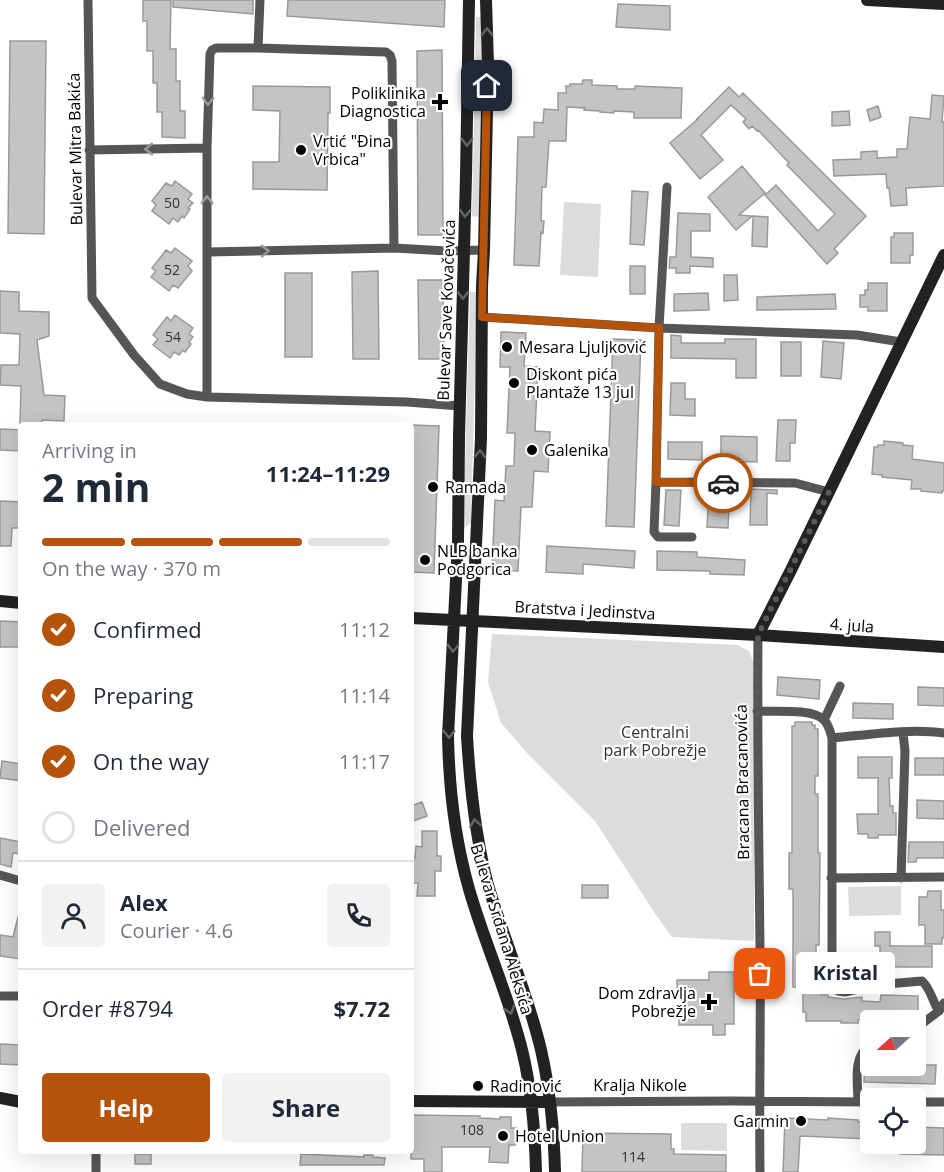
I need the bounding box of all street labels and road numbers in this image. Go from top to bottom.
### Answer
street label: Bulevar Mitra Bakića [63,72,87,226]
street label: Bulevar Save Kovačevića [432,219,460,401]
street label: Bratstva i Jedinstva [514,595,656,625]
street label: 4. jula [829,612,875,638]
street label: Bracana Bracanovića [730,704,754,860]
street label: Bulevar Srđana Aleksića [466,841,538,1017]
street label: Kralja Nikole [593,1074,687,1096]

